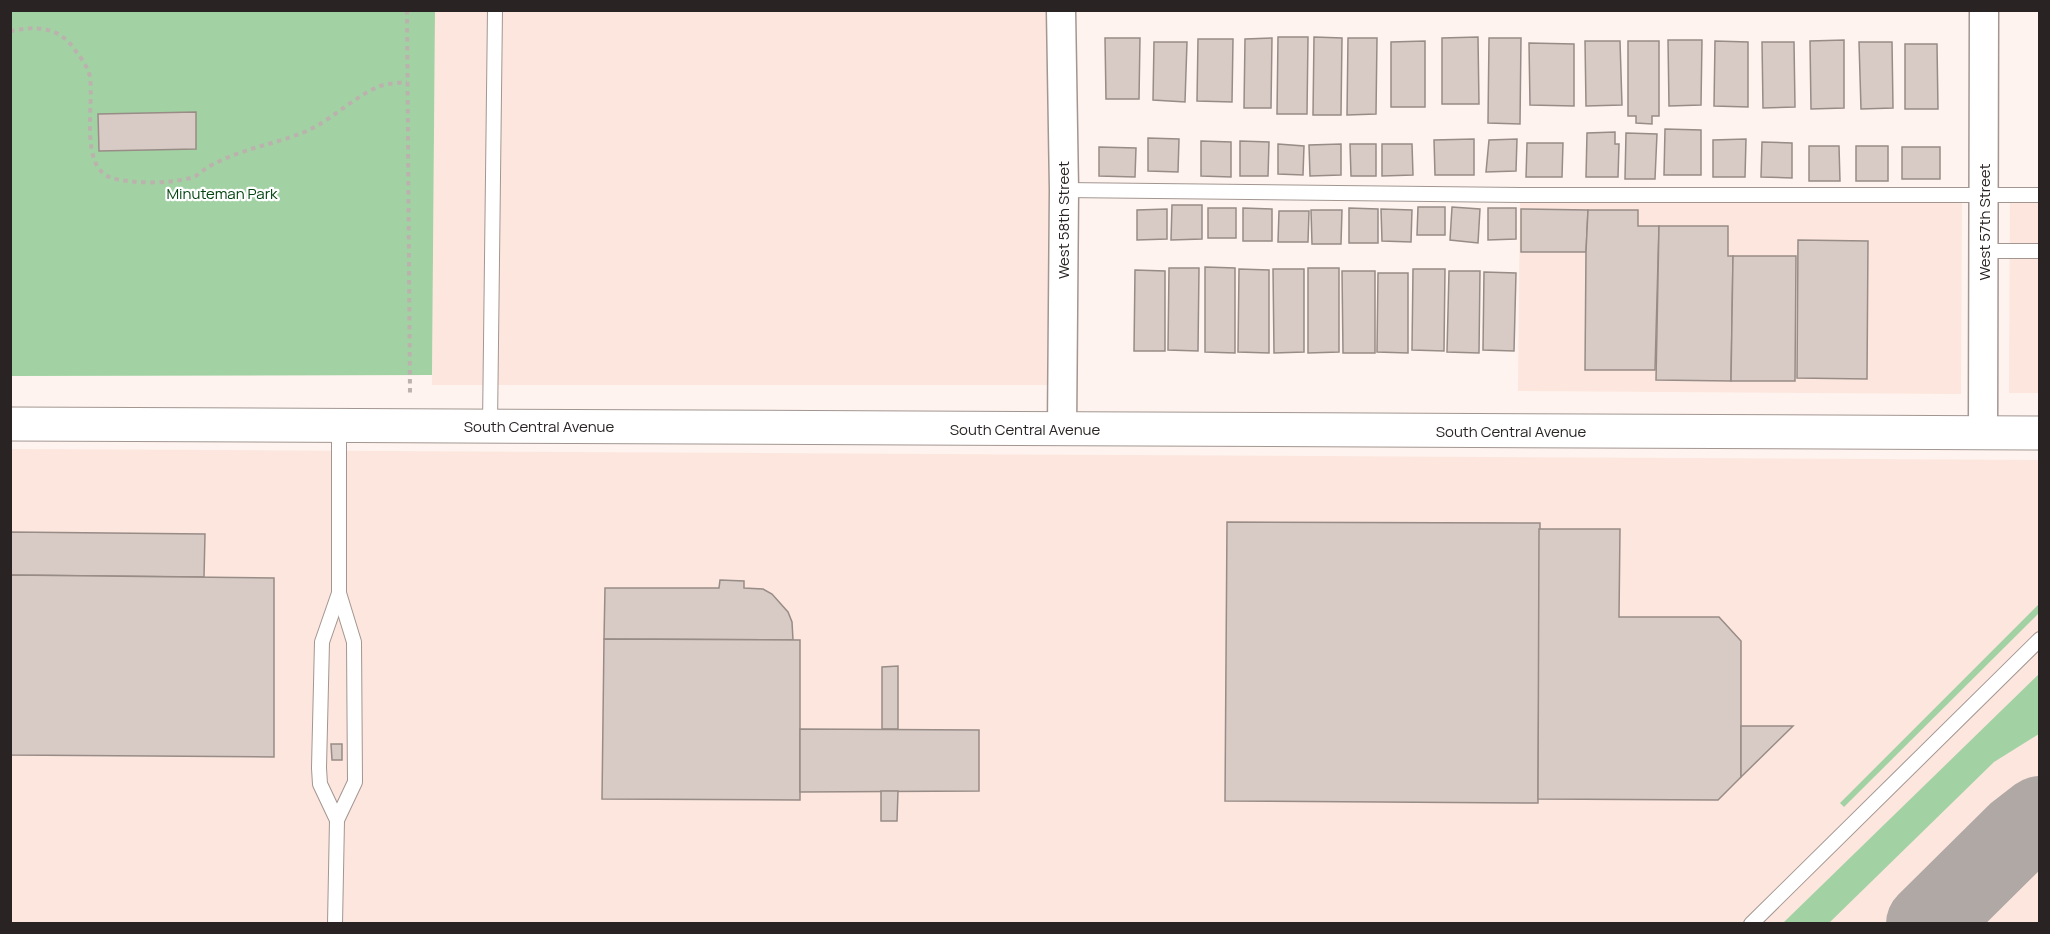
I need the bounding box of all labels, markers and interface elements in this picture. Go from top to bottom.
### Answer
street label: West 58th Street [1053,161,1074,279]
street label: West 57th Street [1974,164,1995,280]
park label: Minuteman Park [166,183,278,204]
street label: South Central Avenue [464,416,614,437]
street label: South Central Avenue [950,419,1100,440]
street label: South Central Avenue [1436,421,1586,442]

